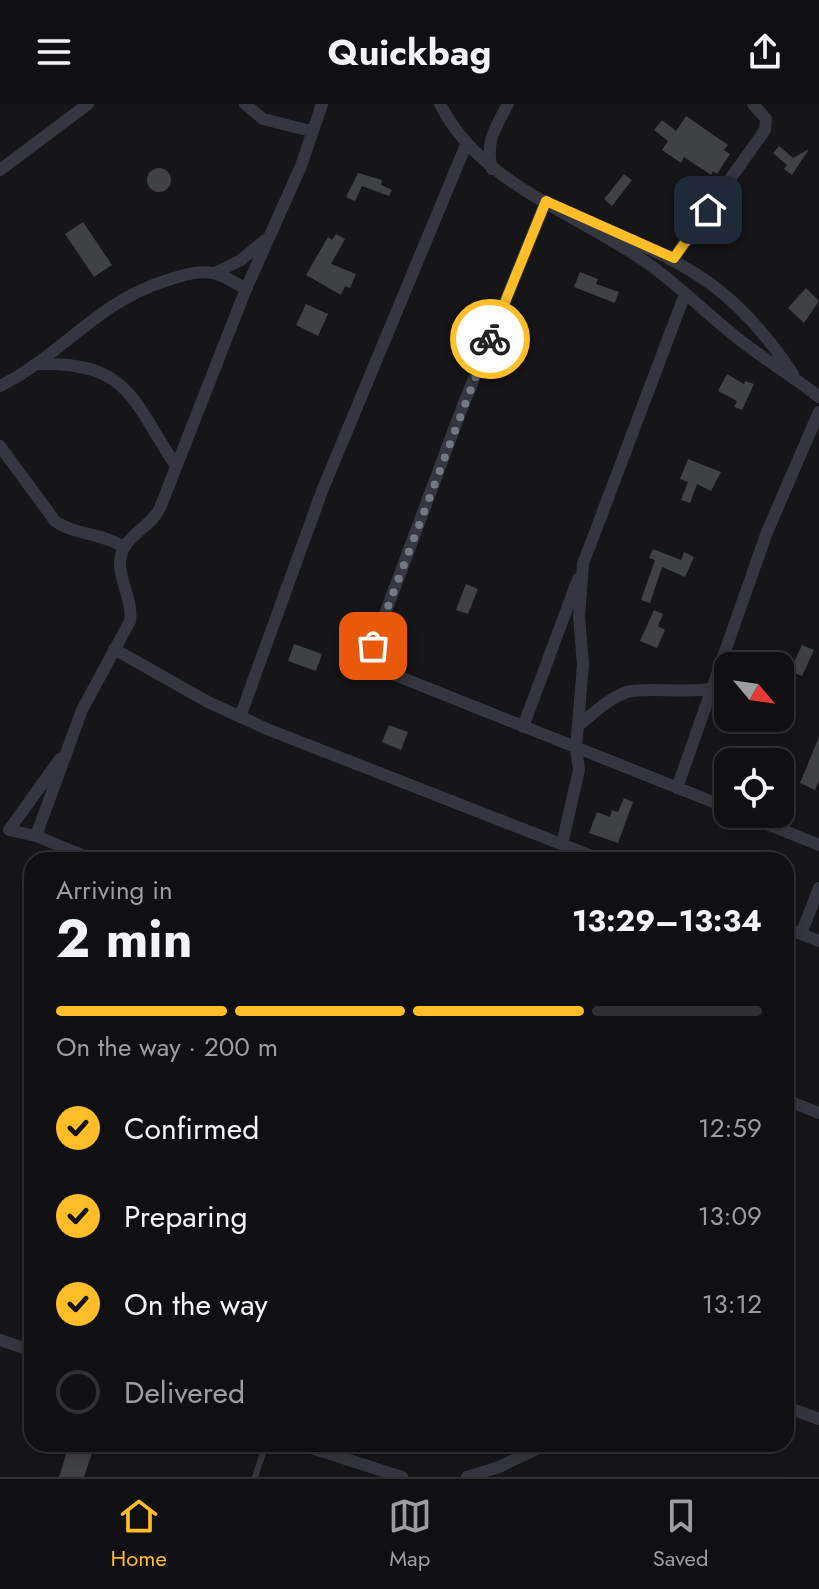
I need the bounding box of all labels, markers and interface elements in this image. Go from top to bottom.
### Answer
text: Quickbag [328,26,491,78]
icon: menu [32,30,76,74]
icon: share [743,30,787,74]
pin [674,176,742,244]
icon: home [686,188,730,232]
courier [450,299,530,379]
icon: bike [468,317,512,361]
pin [339,612,407,680]
icon: bag [351,624,395,668]
north arrow [714,652,794,732]
map controls [714,652,794,828]
button: locate [714,748,794,828]
text: Arriving in [56,871,173,909]
text: 13:29–13:34 [572,899,762,942]
text: 2 min [56,901,193,977]
text: On the way · 200 m [56,1028,278,1066]
icon: check [56,1106,100,1150]
text: Confirmed [124,1107,259,1150]
text: 12:59 [698,1109,762,1147]
icon: check [56,1194,100,1238]
text: Preparing [124,1195,248,1238]
text: 13:09 [698,1197,762,1235]
icon: check [56,1282,100,1326]
text: On the way [124,1283,268,1326]
text: 13:12 [702,1285,762,1323]
text: Delivered [124,1371,245,1414]
tab: Home [111,1494,167,1574]
tab: Map [388,1494,432,1574]
tab: Saved [653,1494,708,1574]

